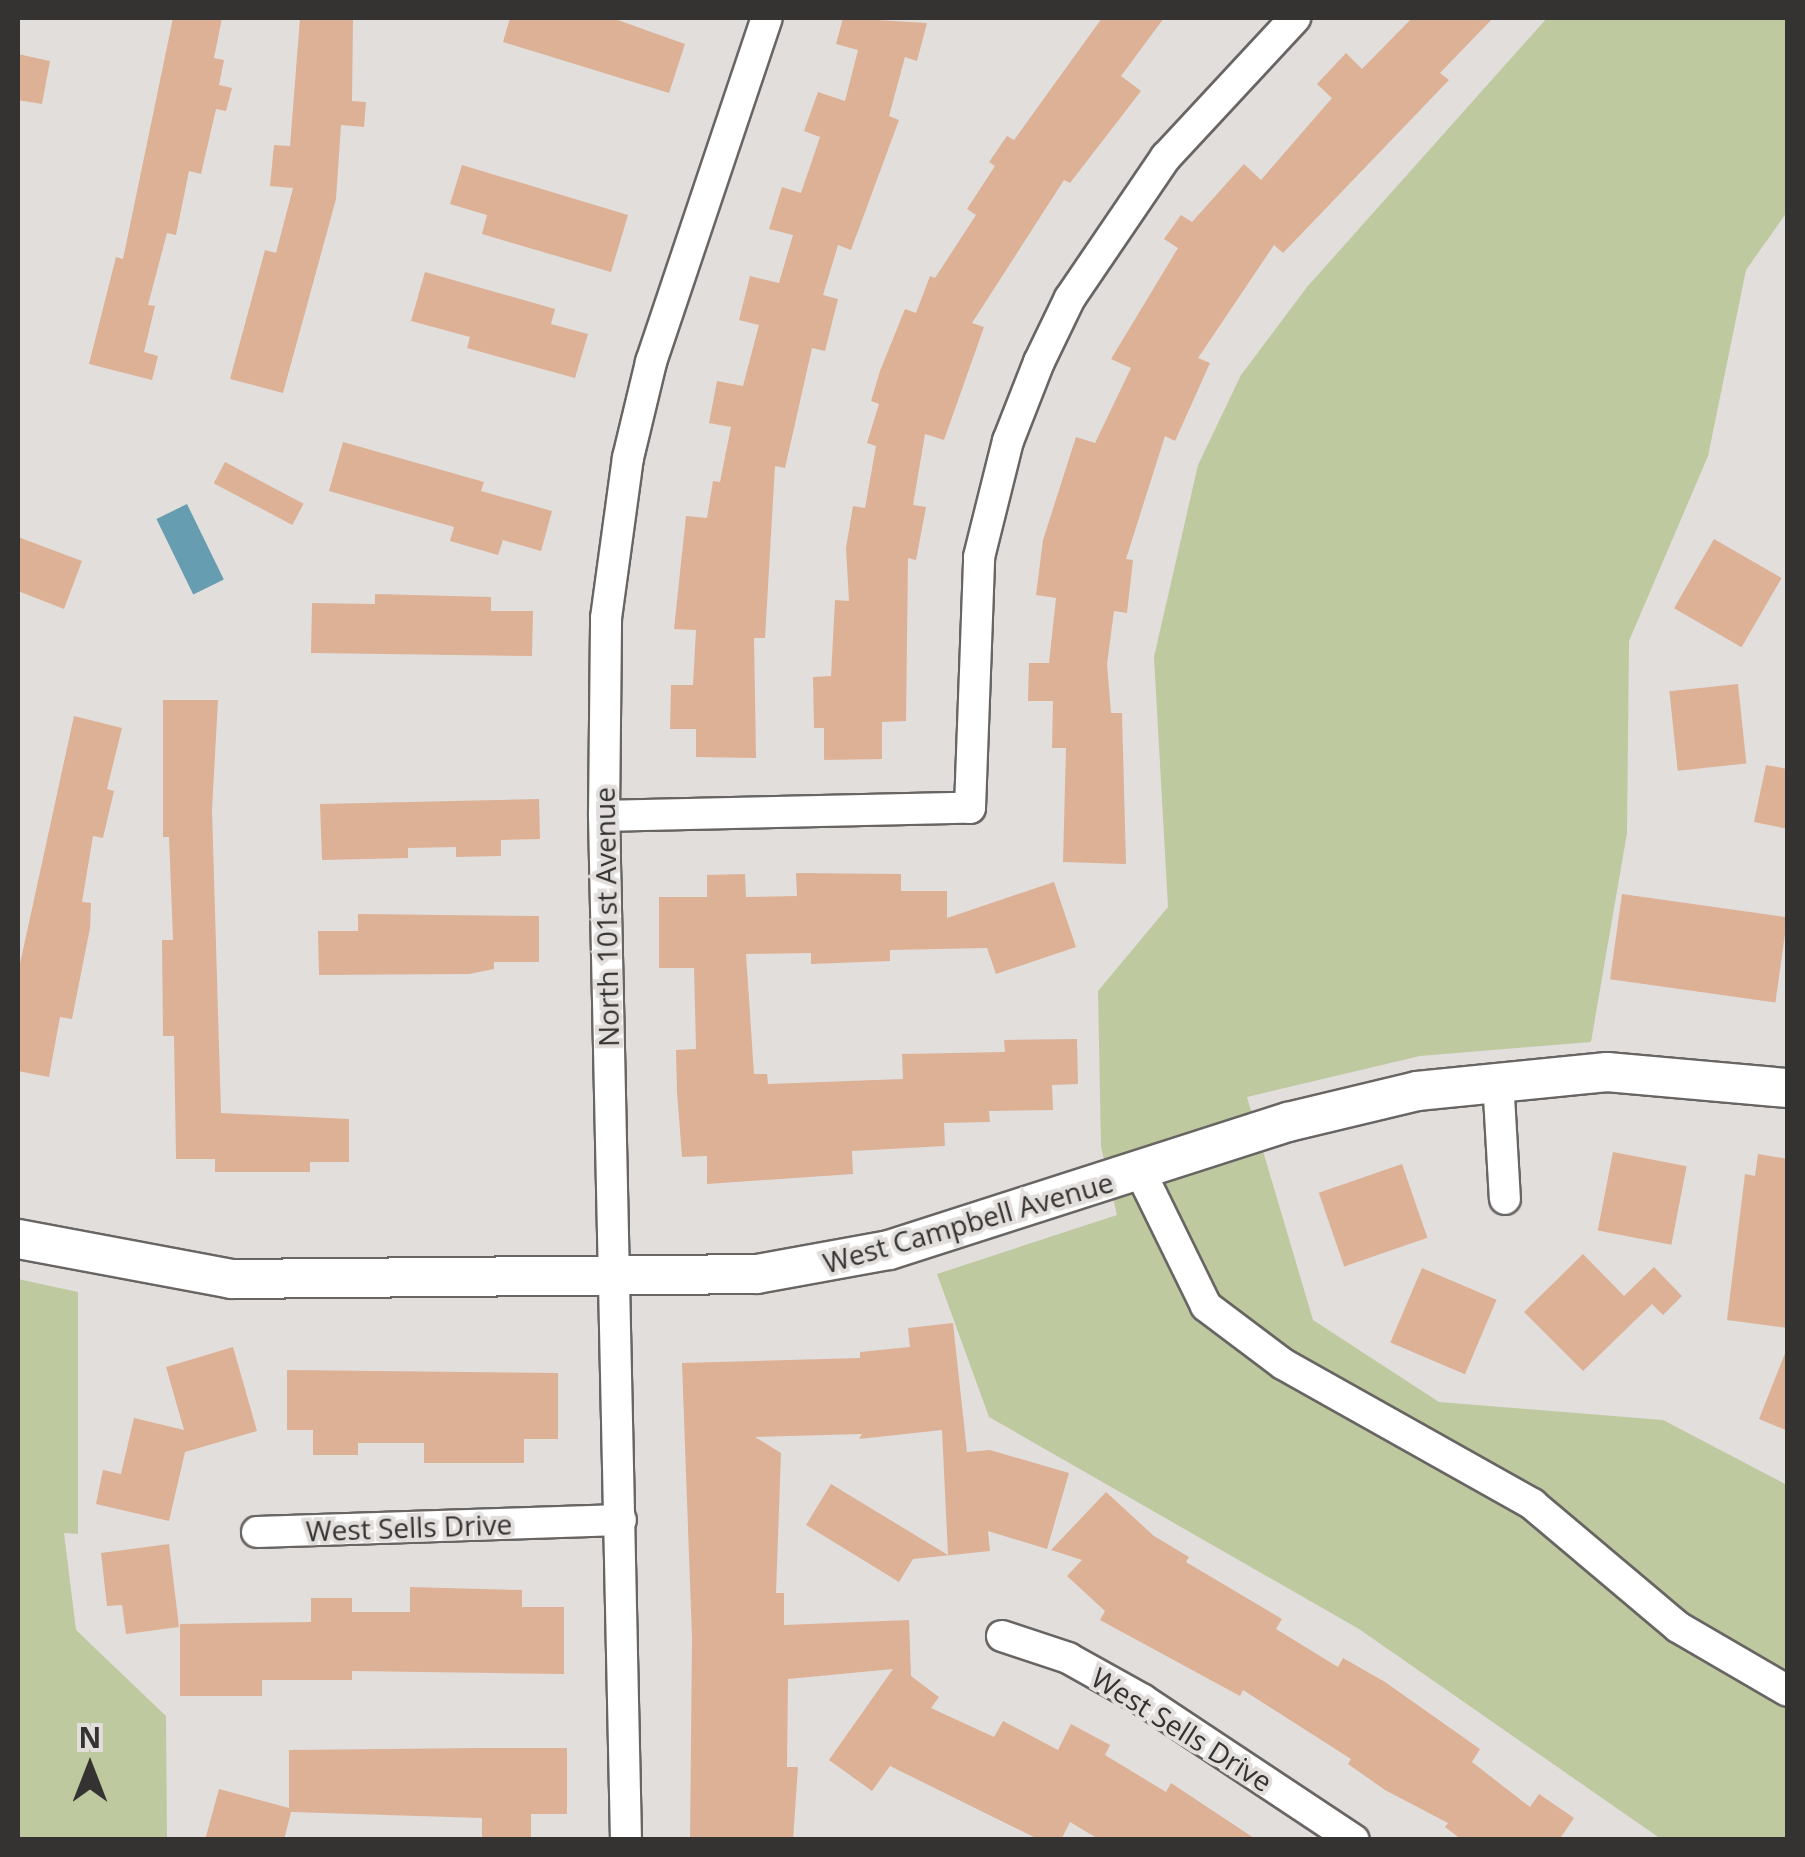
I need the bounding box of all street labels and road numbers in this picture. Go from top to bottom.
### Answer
street label: North 101st Avenue [587,787,625,1047]
street label: West Campbell Avenue [819,1164,1117,1280]
street label: West Sells Drive [305,1507,513,1547]
street label: West Sells Drive [1086,1660,1278,1798]

